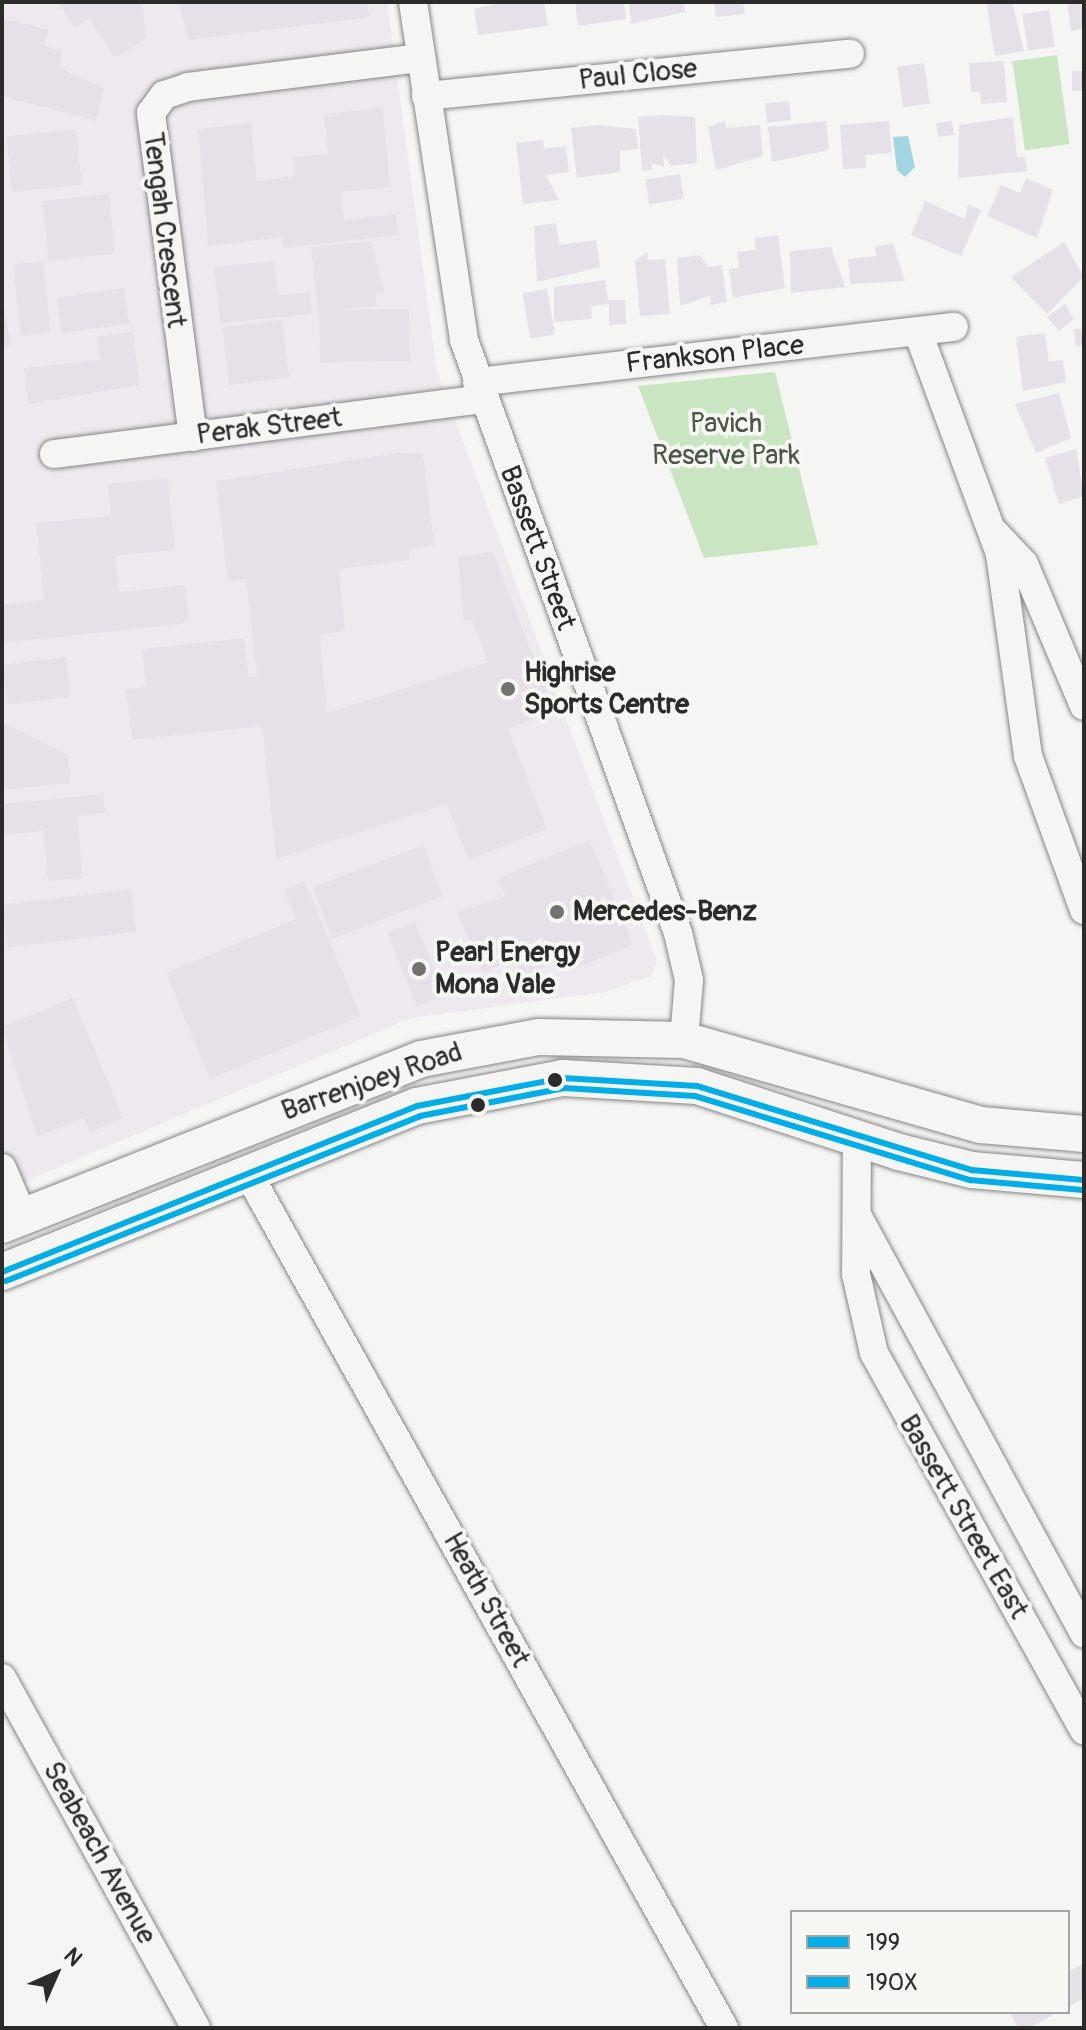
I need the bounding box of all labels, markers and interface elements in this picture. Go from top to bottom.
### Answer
street label: Paul Close [577,52,699,98]
street label: Tengah Crescent [135,130,193,330]
street label: Frankson Place [624,329,806,381]
street label: Perak Street [195,401,343,453]
park label: Pavich Reserve Park [652,407,800,473]
street label: Bassett Street [492,461,582,635]
place label: Highrise Sports Centre [524,656,689,722]
marker: Highrise Sports Centre [499,680,517,698]
place label: Mercedes-Benz [573,895,757,929]
marker: Mercedes-Benz [548,903,566,921]
place label: Pearl Energy Mona Vale [435,936,580,1002]
marker: Pearl Energy Mona Vale [410,960,428,978]
street label: Barrenjoey Road [277,1035,467,1129]
unlabelled marker [547,1072,563,1088]
unlabelled marker [470,1097,486,1113]
street label: Bassett Street East [891,1409,1035,1625]
street label: Heath Street [435,1527,537,1673]
street label: Seabeach Avenue [35,1756,163,1950]
legend [790,1910,1070,2014]
text: 199 [866,1928,900,1957]
north arrow [16,1934,96,2014]
text: N [58,1942,88,1972]
text: 190X [866,1968,918,1997]

